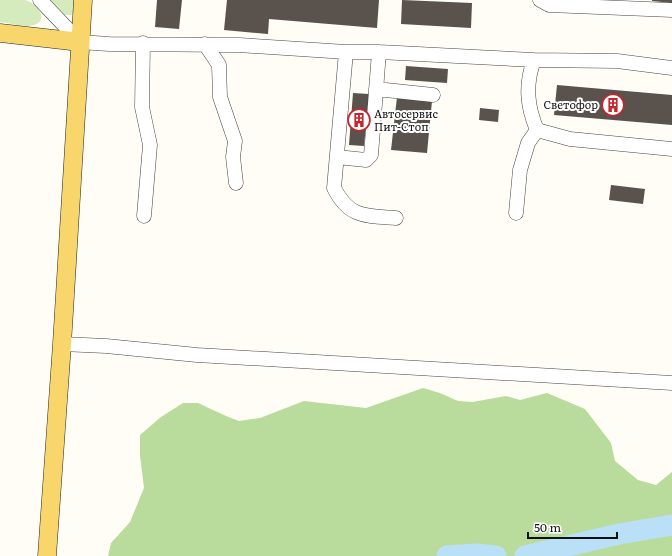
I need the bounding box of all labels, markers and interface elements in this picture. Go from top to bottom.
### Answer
building icon: Светофор [600,92,626,118]
place label: Светофор [544,96,598,112]
place label: Автосервис Пит-Стоп [374,105,438,134]
building icon: Автосервис Пит-Стоп [346,107,372,133]
scale bar [528,514,617,540]
text: 50 m [534,518,561,536]

